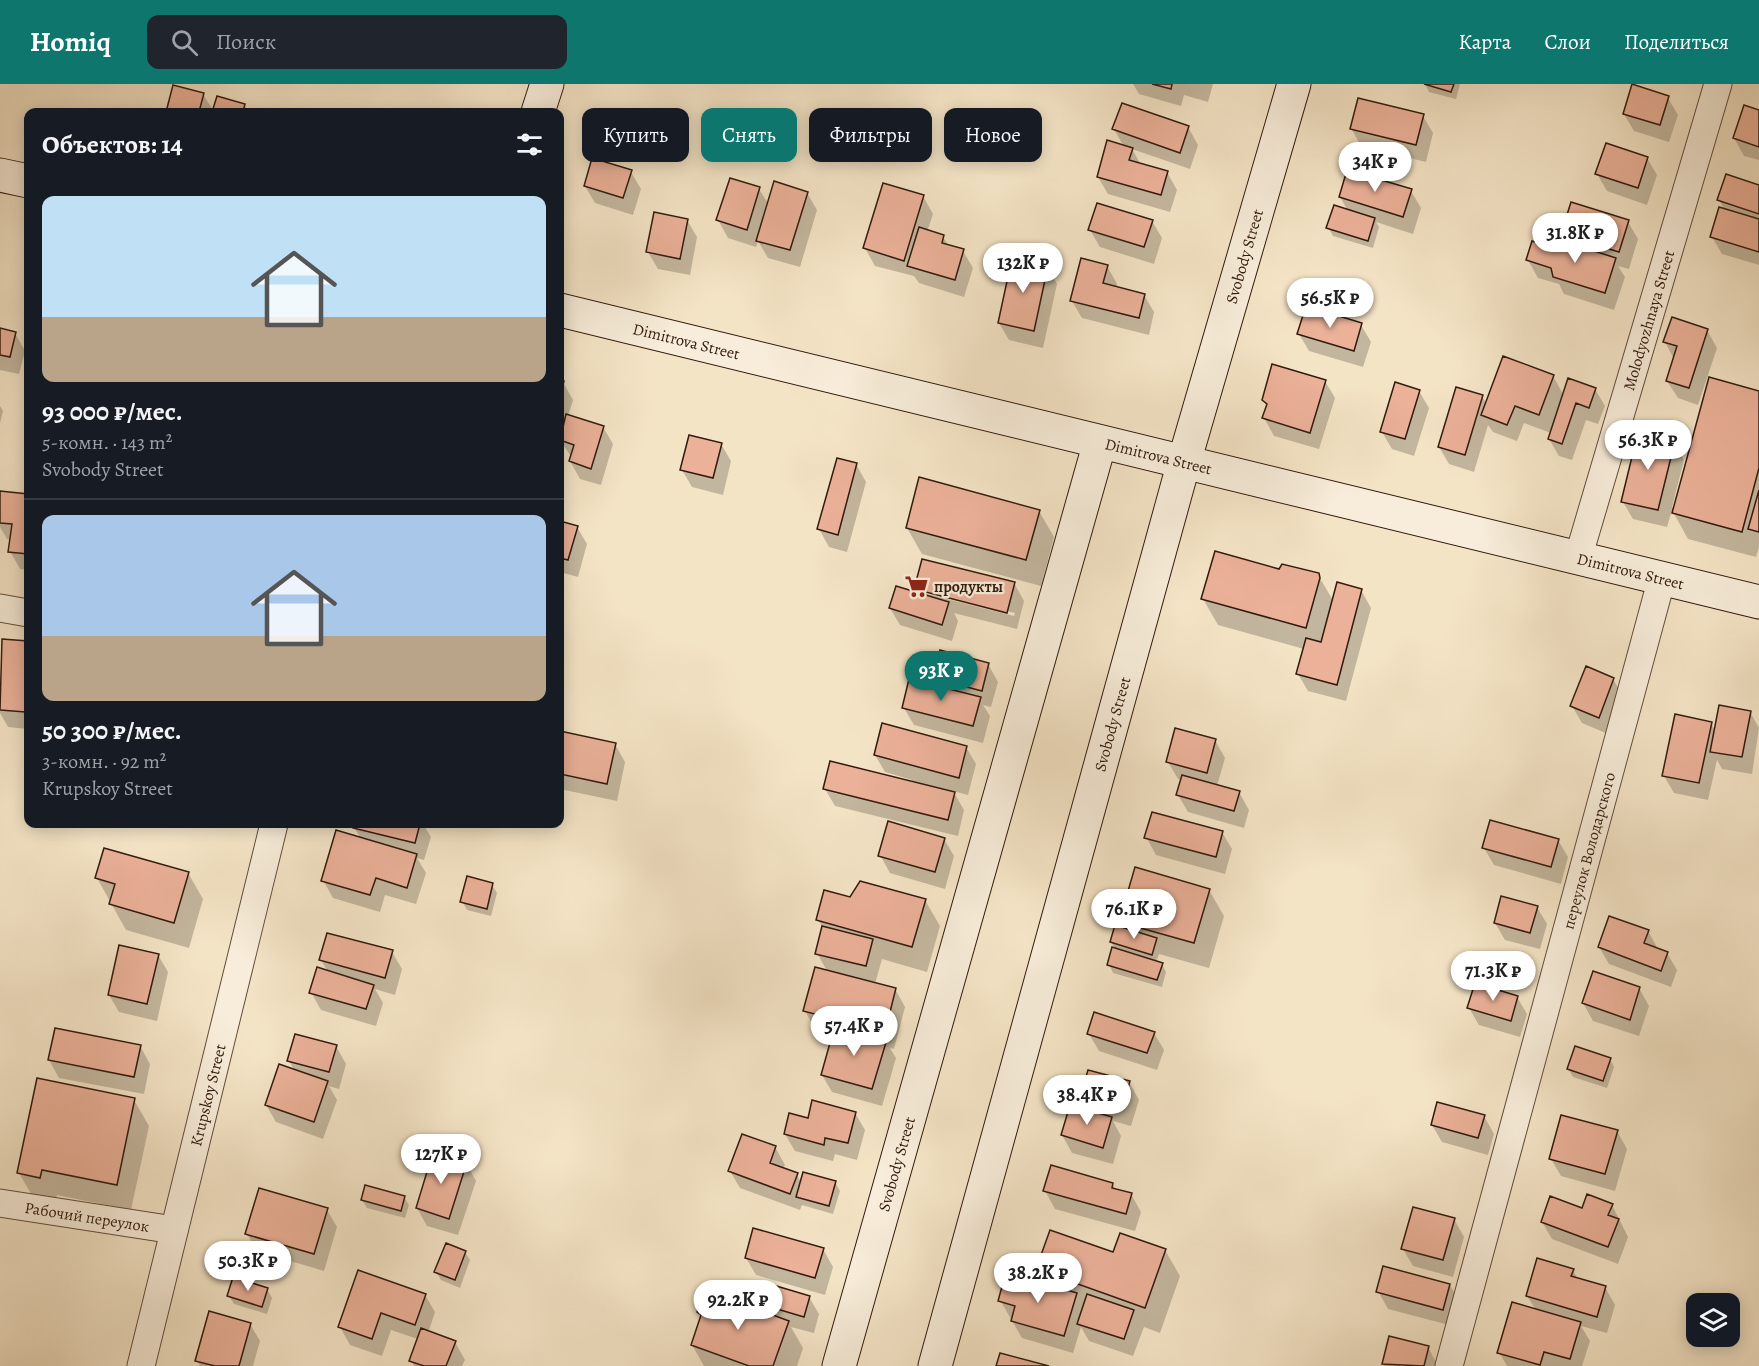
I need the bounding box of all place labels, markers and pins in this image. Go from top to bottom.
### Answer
pin: 34K ₽ [1333,142,1417,193]
pin: 31.8K ₽ [1520,213,1630,264]
pin: 132K ₽ [974,243,1072,294]
pin: 56.5K ₽ [1275,278,1385,329]
pin: 56.3K ₽ [1593,420,1703,471]
supermarket icon: продукты [903,573,929,599]
place label: продукты [934,576,1003,598]
pin: 93K ₽ [899,651,983,702]
pin: 76.1K ₽ [1079,889,1189,940]
pin: 71.3K ₽ [1438,951,1548,1002]
pin: 57.4K ₽ [799,1006,909,1057]
pin: 38.4K ₽ [1032,1075,1142,1126]
pin: 127K ₽ [392,1134,490,1185]
pin: 50.3K ₽ [193,1241,303,1292]
pin: 38.2K ₽ [983,1253,1093,1304]
pin: 92.2K ₽ [683,1280,793,1331]

